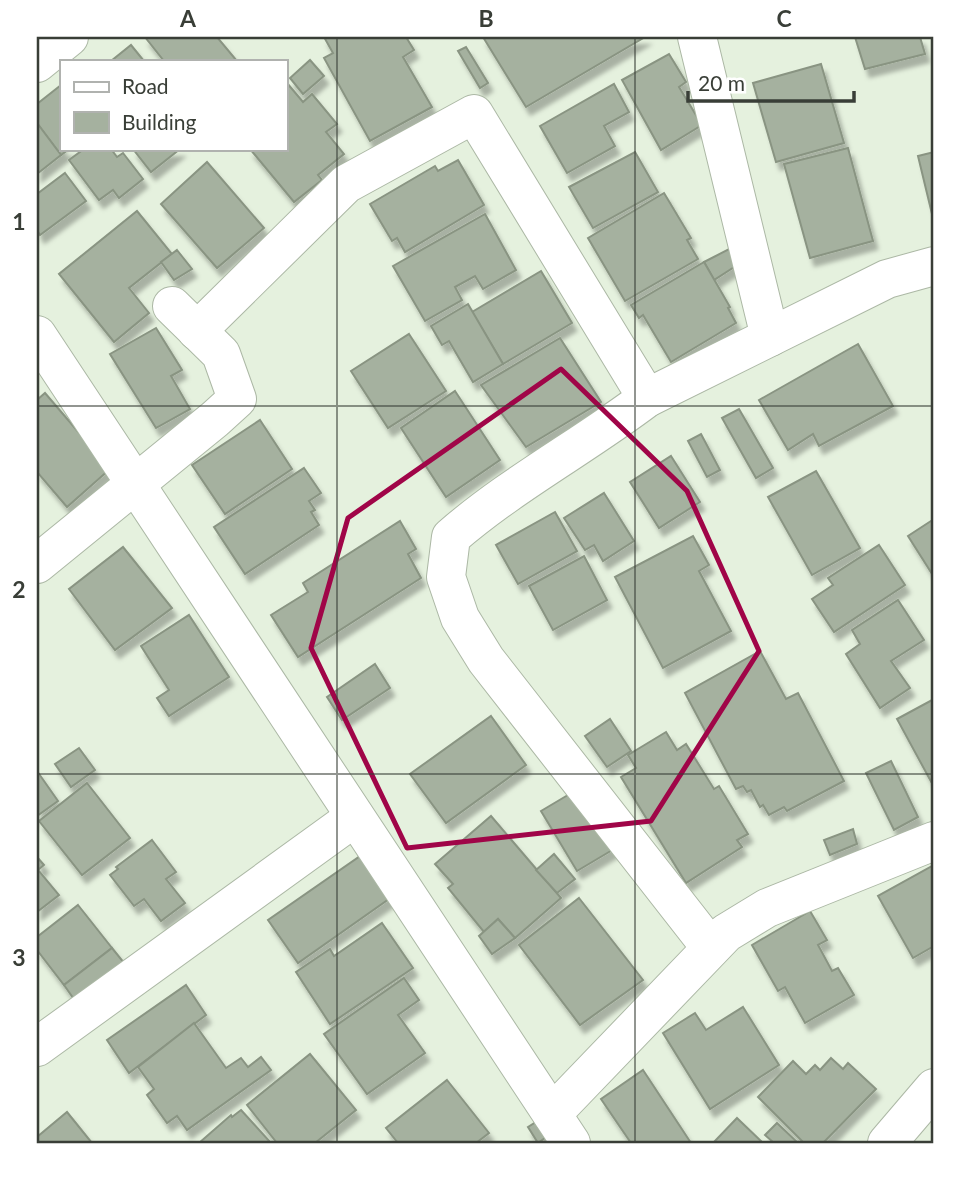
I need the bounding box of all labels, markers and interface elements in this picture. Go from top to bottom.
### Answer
text: A [179,4,197,32]
text: B [478,4,494,32]
text: C [776,4,792,32]
legend [60,60,287,150]
scale bar [688,60,854,104]
text: 20 m [698,70,745,95]
text: Road [122,73,169,98]
text: Building [122,109,197,134]
text: 1 [12,207,26,235]
text: 2 [12,575,26,603]
text: 3 [12,943,26,971]

